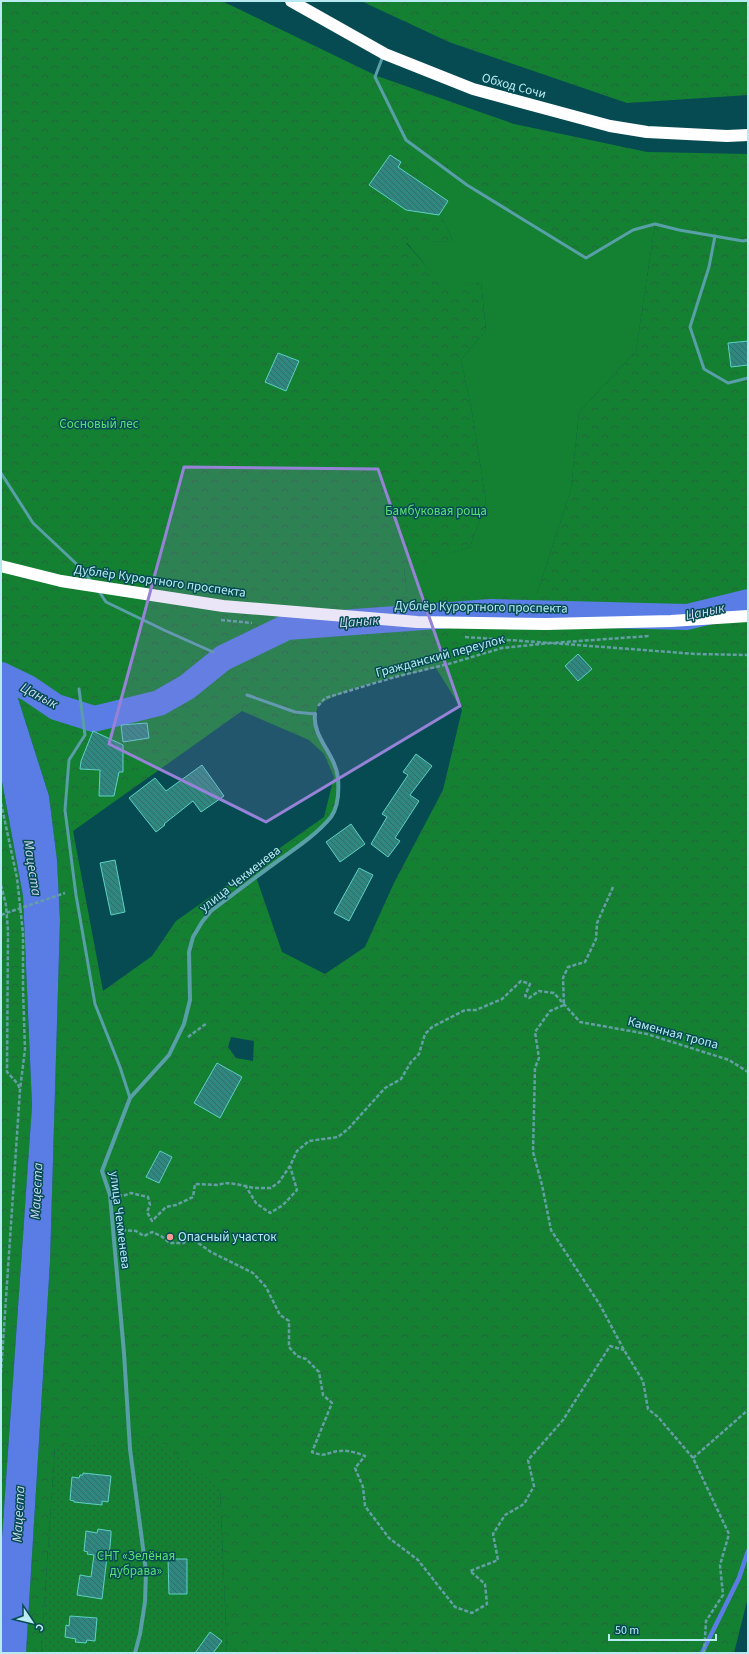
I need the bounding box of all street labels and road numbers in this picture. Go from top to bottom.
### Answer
street label: Обход Сочи [480,69,548,103]
street label: Дублёр Курортного проспекта [73,560,247,602]
street label: Дублёр Курортного проспекта [394,596,568,618]
street label: Гражданский переулок [374,630,507,682]
street label: улица Чекменева [195,841,285,917]
street label: Каменная тропа [626,1012,720,1054]
street label: улица Чекменева [105,1170,135,1270]

